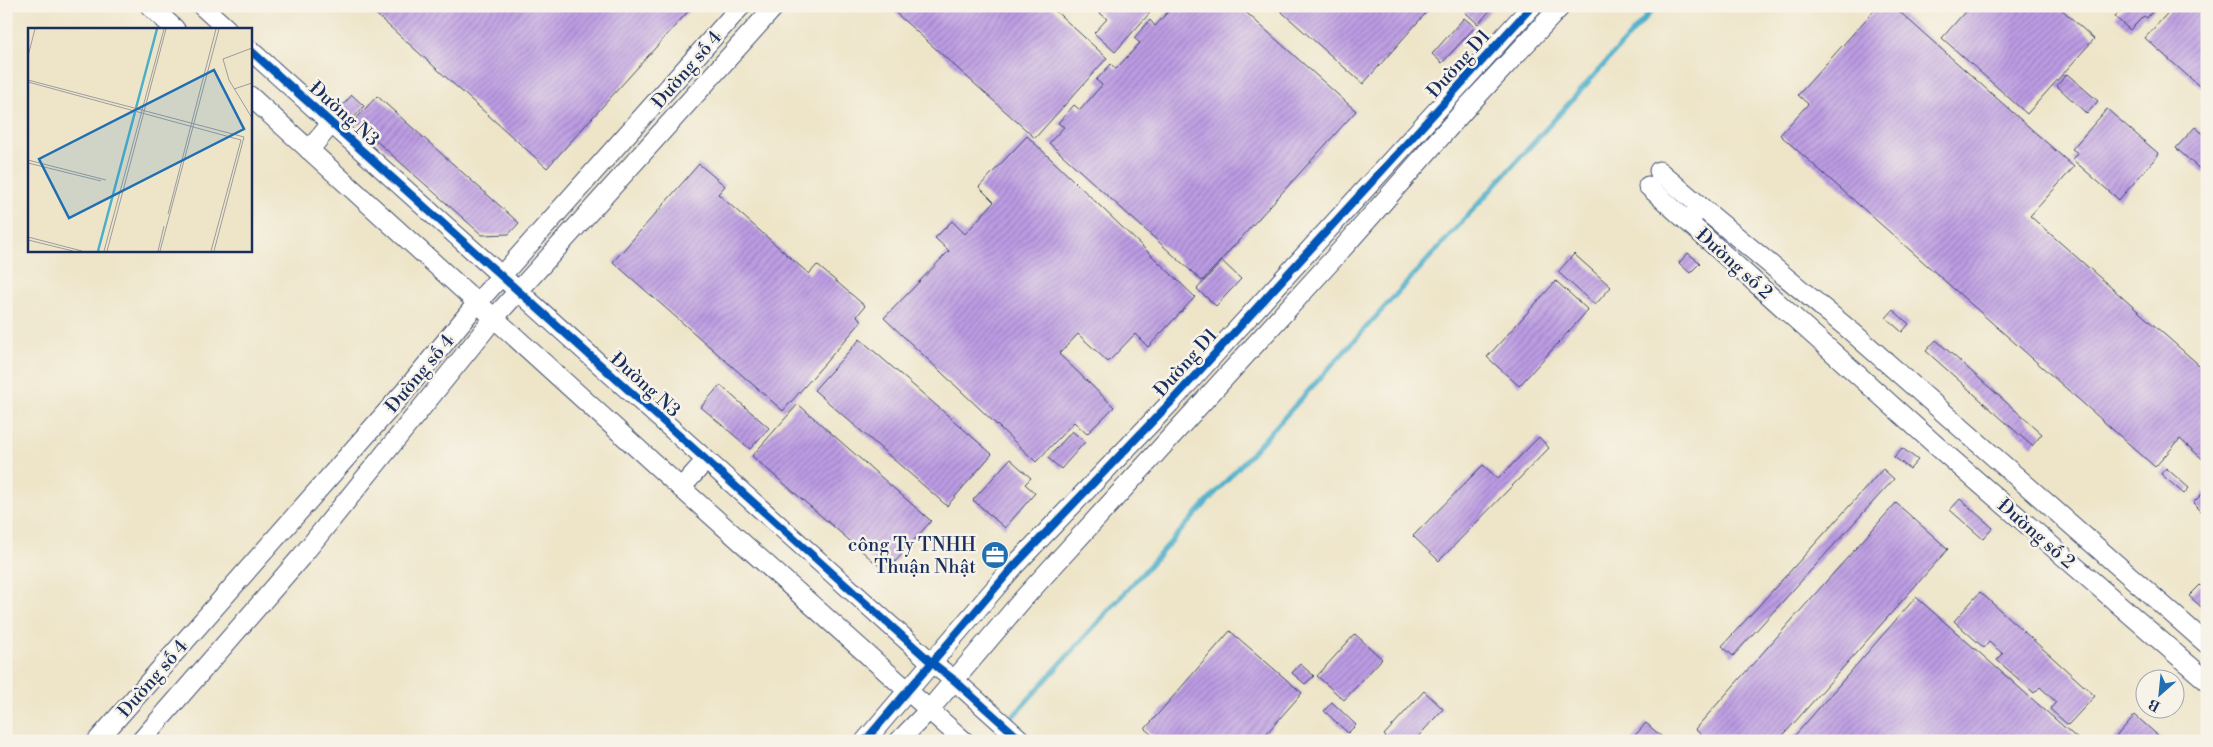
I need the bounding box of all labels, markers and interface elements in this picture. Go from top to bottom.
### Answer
street label: Đường D1 [1422,24,1496,103]
street label: Đường số 4 [646,26,727,114]
inset map [28,28,251,251]
street label: Đường N3 [304,76,384,151]
street label: Đường số 2 [1691,223,1778,304]
street label: Đường D1 [1149,323,1223,402]
street label: Đường số 4 [380,329,460,418]
street label: Đường N3 [605,347,685,422]
street label: Đường số 2 [1993,493,2080,574]
place label: công Ty TNHH Thuận Nhật [848,533,976,579]
office icon: công Ty TNHH Thuận Nhật [980,540,1010,570]
street label: Đường số 4 [112,635,193,723]
north arrow [2136,670,2186,720]
text: B [2146,694,2163,715]

